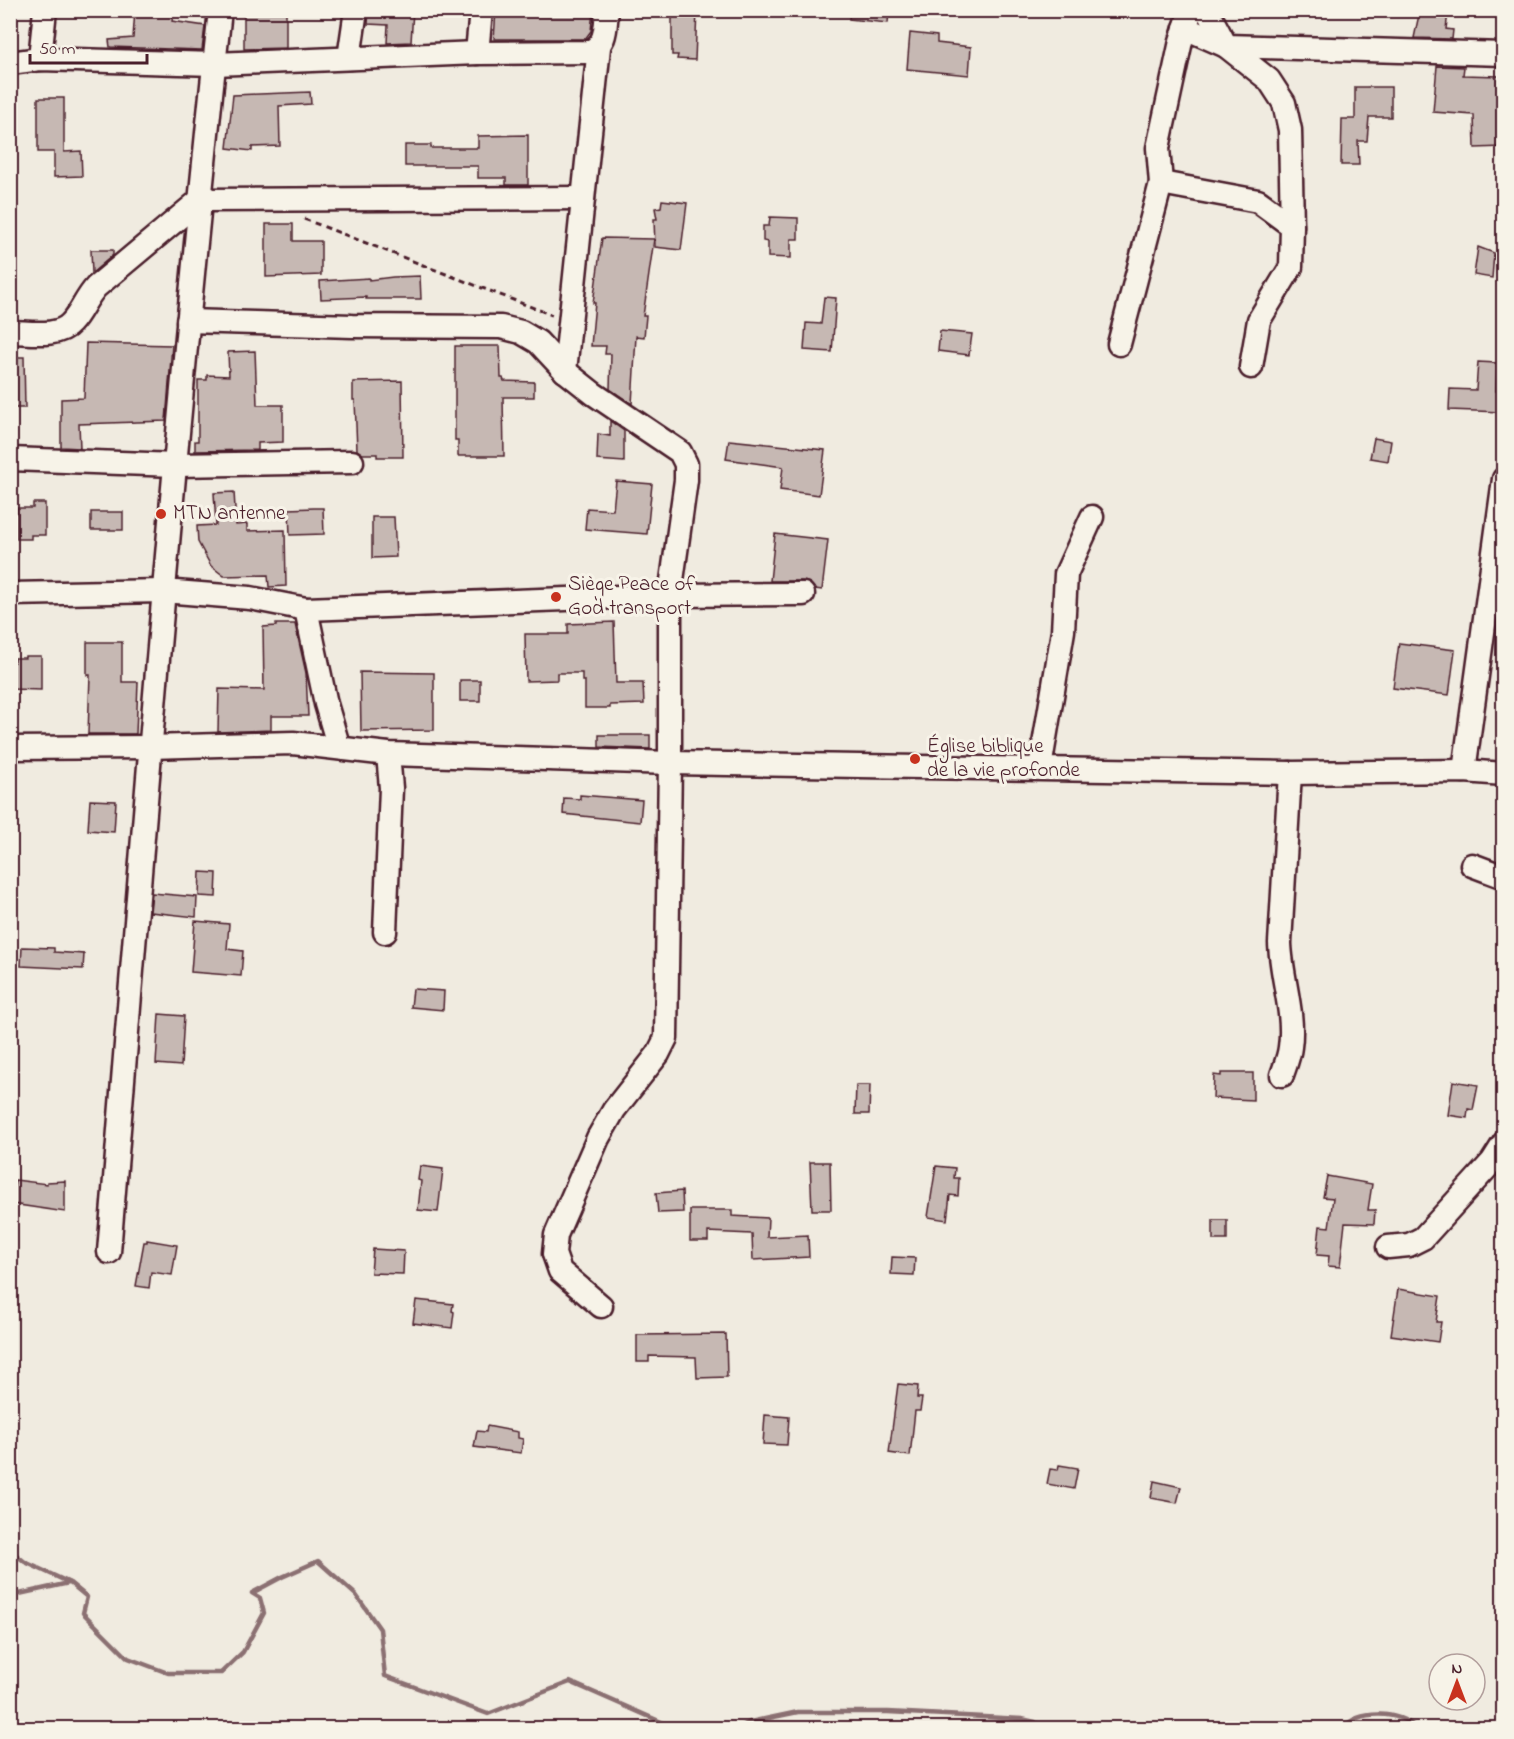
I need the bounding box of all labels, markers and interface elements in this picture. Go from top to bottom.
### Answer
scale bar [30,27,147,65]
text: 50 m [39,37,76,63]
place label: MTN antenne [173,499,286,529]
marker: MTN antenne [154,507,168,521]
place label: Siège Peace of God transport [568,570,695,624]
marker: Siège Peace of God transport [549,590,563,604]
place label: Église biblique de la vie profonde [927,732,1081,786]
marker: Église biblique de la vie profonde [908,752,922,766]
north arrow [1427,1652,1487,1712]
text: N [1452,1657,1463,1681]

